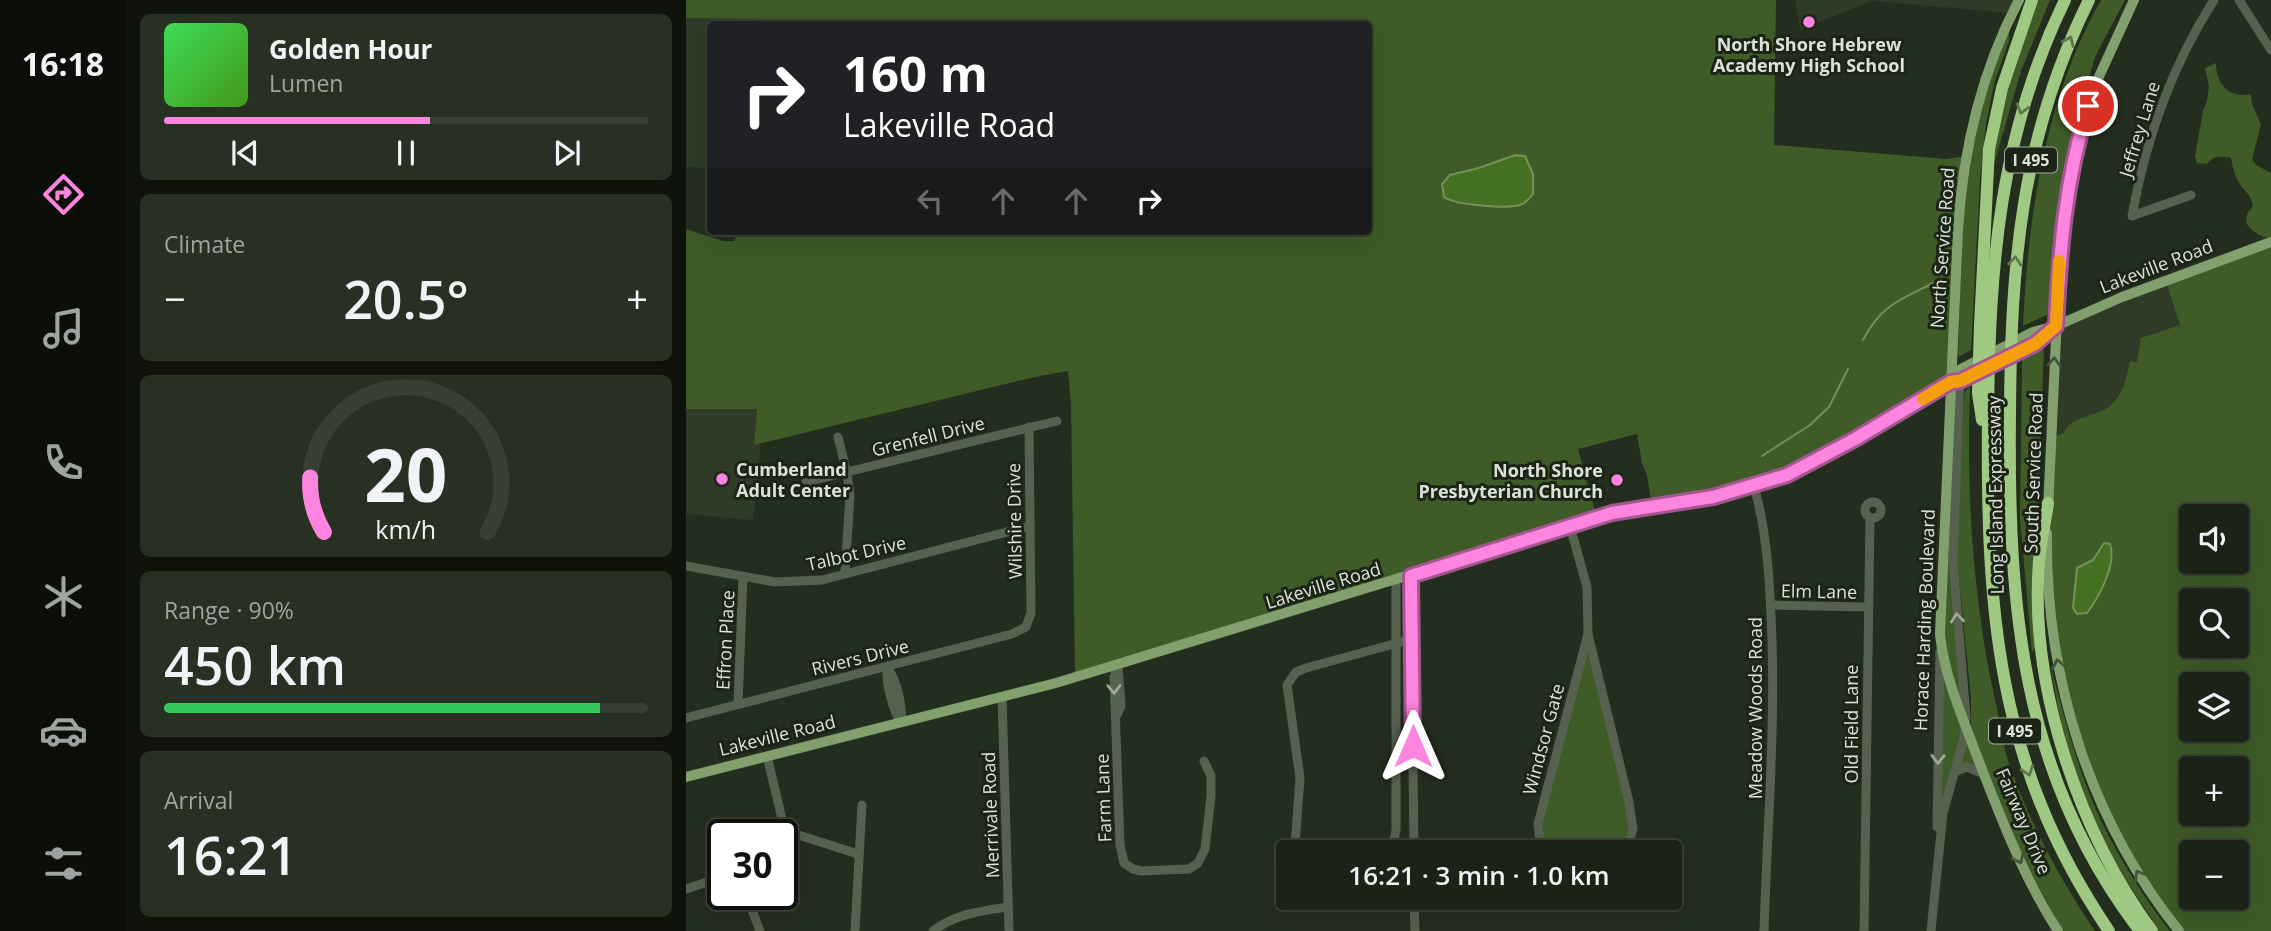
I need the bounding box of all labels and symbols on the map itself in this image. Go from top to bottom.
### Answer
marker: North Shore Hebrew Academy High School [1801,14,1817,30]
place label: North Shore Hebrew Academy High School [1713,32,1905,77]
one-way arrow [2061,36,2075,49]
pin [2058,76,2118,136]
street label: Jeffrey Lane [2113,78,2165,182]
one-way arrow [2015,103,2030,115]
road number: I 495 [2005,148,2057,172]
street label: North Service Road [1924,167,1960,329]
street label: Lakeville Road [2096,233,2216,299]
one-way arrow [2007,256,2022,267]
one-way arrow [2047,356,2062,367]
street label: South Service Road [2018,392,2048,554]
street label: Long Island Expressway [1981,395,2009,595]
street label: Grenfell Drive [869,410,987,462]
place label: Cumberland Adult Center [736,457,850,502]
place label: North Shore Presbyterian Church [1418,458,1603,503]
street label: Wilshire Drive [1001,463,1027,579]
marker: Cumberland Adult Center [714,471,730,487]
marker: North Shore Presbyterian Church [1609,472,1625,488]
street label: Horace Harding Boulevard [1908,509,1940,731]
street label: Talbot Drive [804,530,908,576]
street label: Lakeville Road [1262,556,1384,614]
street label: Elm Lane [1781,578,1857,604]
street label: Effron Place [710,589,740,691]
one-way arrow [1949,612,1964,624]
street label: Meadow Woods Road [1743,617,1767,799]
street label: Rivers Drive [809,633,911,681]
one-way arrow [2051,658,2066,670]
street label: Old Field Lane [1839,665,1863,783]
street label: Windsor Gate [1517,681,1569,797]
one-way arrow [1106,684,1122,694]
street label: Lakeville Road [716,709,838,761]
position arrow [1376,709,1450,783]
road number: I 495 [1989,718,2041,744]
street label: Merrivale Road [976,751,1004,879]
street label: Farm Lane [1089,753,1117,843]
one-way arrow [1930,754,1946,765]
street label: Fairway Drive [1991,764,2057,878]
one-way arrow [2020,764,2034,776]
speed limit sign: 30 [707,819,798,910]
one-way arrow [2011,852,2025,864]
one-way arrow [2135,870,2148,883]

